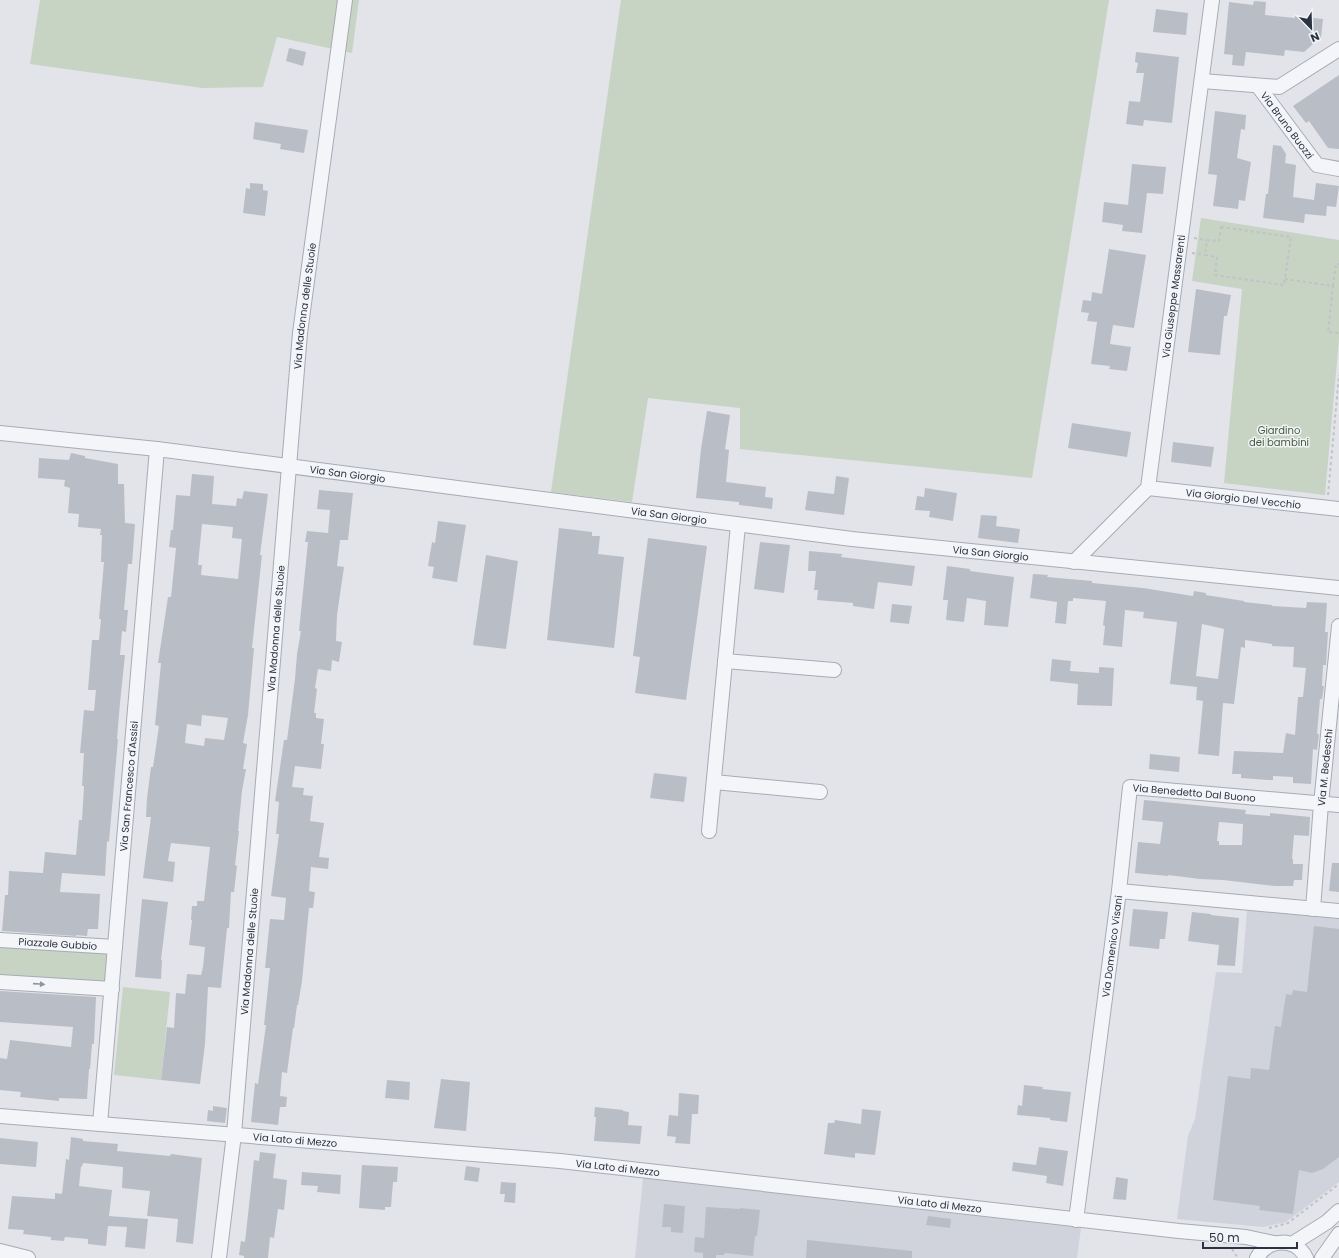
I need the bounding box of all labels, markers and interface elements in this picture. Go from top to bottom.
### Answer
north arrow [1291,8,1331,48]
text: N [1308,28,1322,46]
street label: Via Bruno Buozzi [1257,88,1318,162]
street label: Via Giuseppe Massarenti [1158,234,1189,359]
street label: Via Madonna delle Stuoie [290,242,320,370]
park label: Giardino dei bambini [1249,423,1309,450]
street label: Via San Giorgio [309,461,386,486]
street label: Via Giorgio Del Vecchio [1185,485,1302,512]
street label: Via San Giorgio [630,503,708,528]
street label: Via San Giorgio [952,542,1029,564]
street label: Via Madonna delle Stuoie [263,565,288,693]
street label: Via San Francesco d'Assisi [116,720,142,852]
street label: Via M. Bedeschi [1313,728,1336,807]
street label: Via Benedetto Dal Buono [1132,780,1256,805]
street label: Via Madonna delle Stuoie [236,887,262,1016]
street label: Via Domenico Visani [1098,894,1126,998]
street label: Piazzale Gubbio [18,934,98,953]
one-way arrow [33,981,45,988]
street label: Via Lato di Mezzo [252,1129,338,1151]
street label: Via Lato di Mezzo [575,1155,661,1180]
street label: Via Lato di Mezzo [897,1192,983,1216]
scale bar [1203,1224,1297,1250]
text: 50 m [1209,1229,1240,1246]

